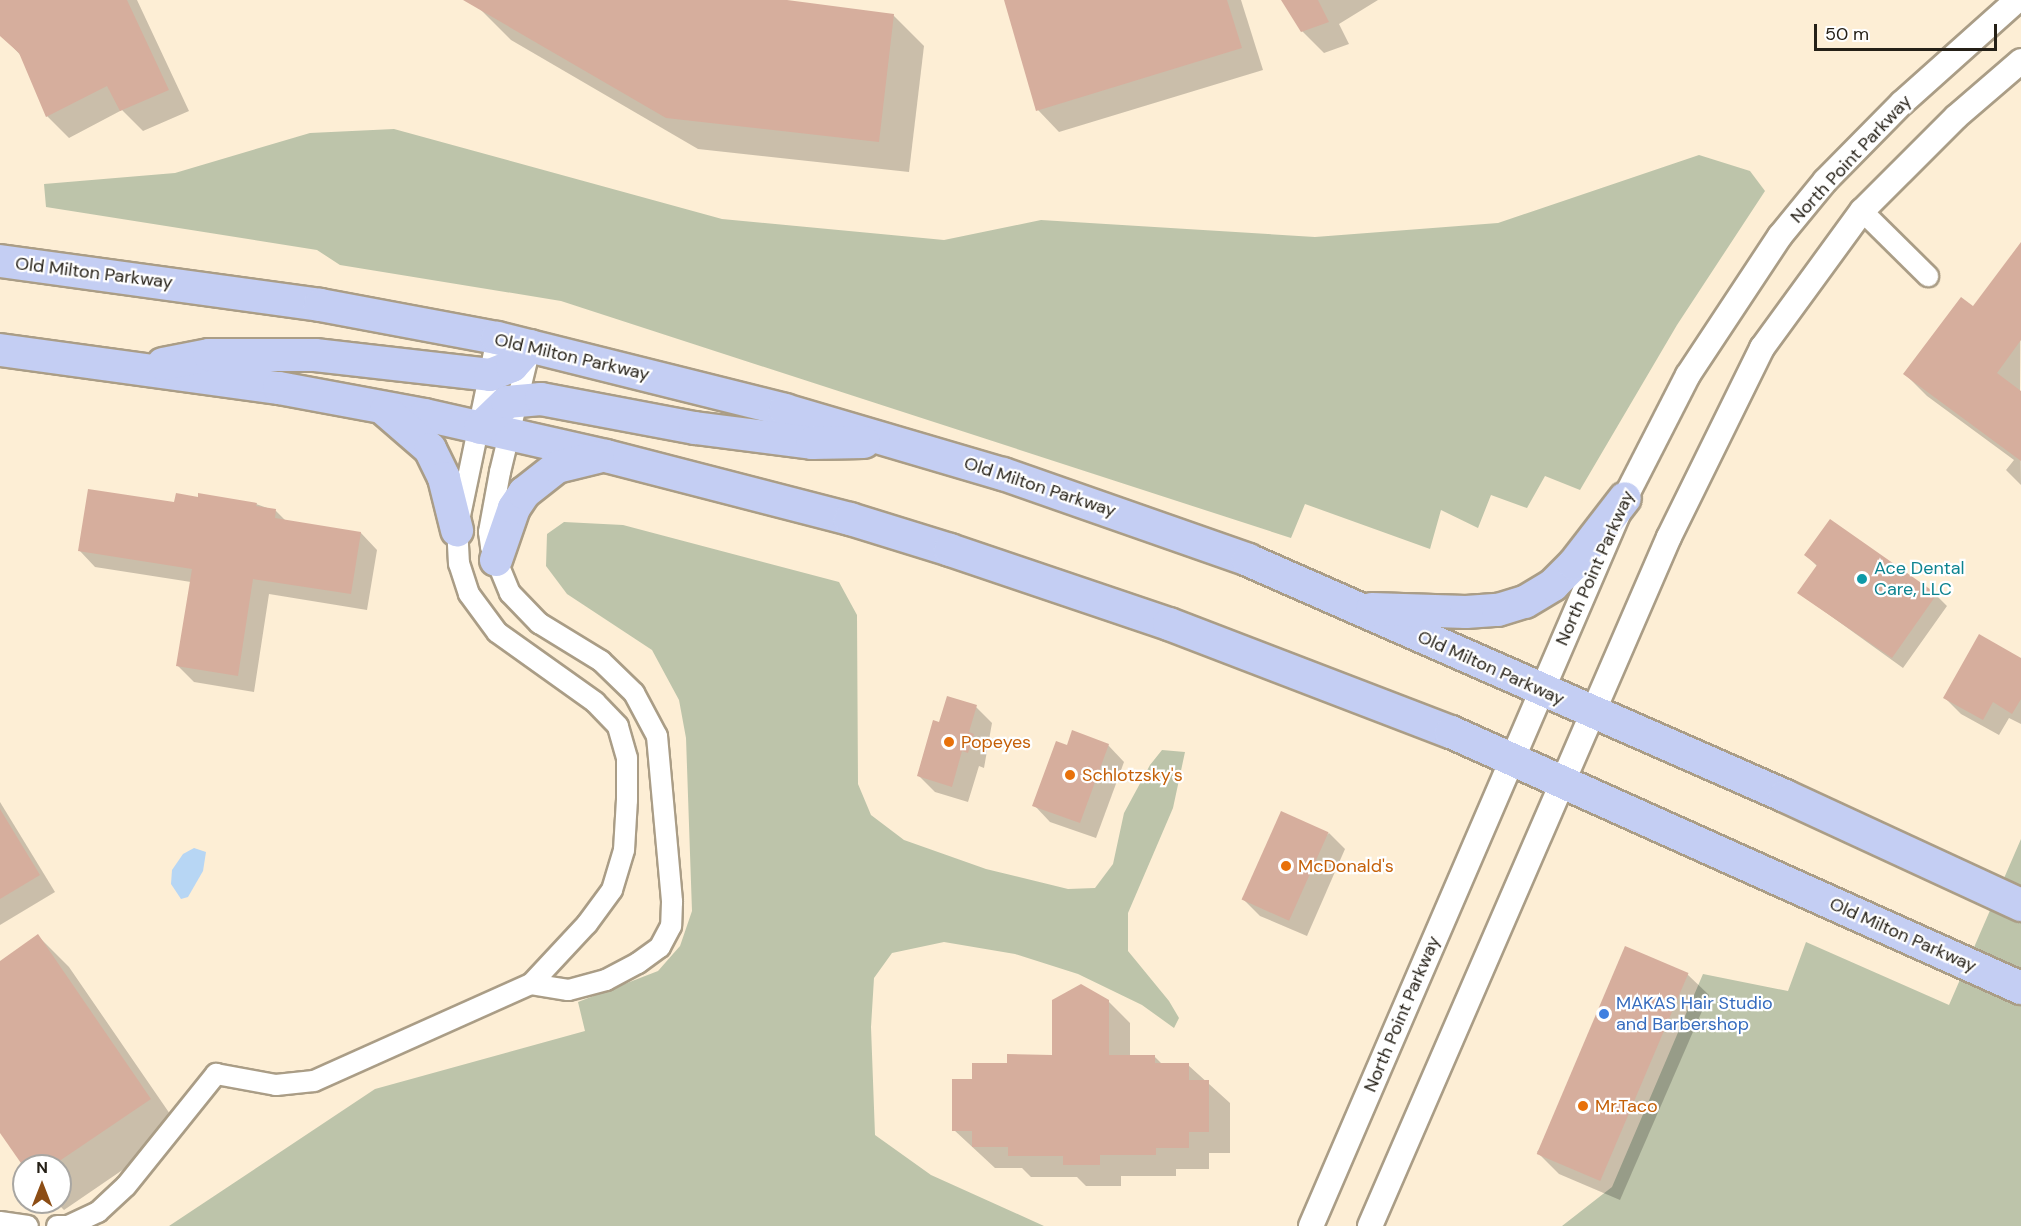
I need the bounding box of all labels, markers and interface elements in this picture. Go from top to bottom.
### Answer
scale bar [1817,12,2000,50]
text: 50 m [1825,22,1869,46]
street label: North Point Parkway [1786,90,1916,228]
street label: Old Milton Parkway [14,253,174,293]
street label: Old Milton Parkway [492,329,652,385]
street label: Old Milton Parkway [961,452,1119,522]
street label: North Point Parkway [1551,487,1639,649]
place label: Ace Dental Care, LLC [1874,558,1965,600]
marker: Ace Dental Care, LLC [1855,572,1869,586]
street label: Old Milton Parkway [1414,626,1568,710]
place label: Popeyes [961,731,1031,753]
marker: Popeyes [942,735,956,749]
place label: Schlotzsky's [1082,764,1183,786]
marker: Schlotzsky's [1063,768,1077,782]
place label: McDonald's [1298,855,1394,877]
marker: McDonald's [1279,859,1293,873]
street label: Old Milton Parkway [1826,893,1980,977]
street label: North Point Parkway [1359,933,1445,1095]
place label: MAKAS Hair Studio and Barbershop [1616,993,1773,1036]
marker: MAKAS Hair Studio and Barbershop [1597,1007,1611,1021]
place label: Mr.Taco [1595,1095,1658,1117]
marker: Mr.Taco [1576,1099,1590,1113]
north arrow [12,1154,72,1214]
text: N [36,1157,48,1178]

